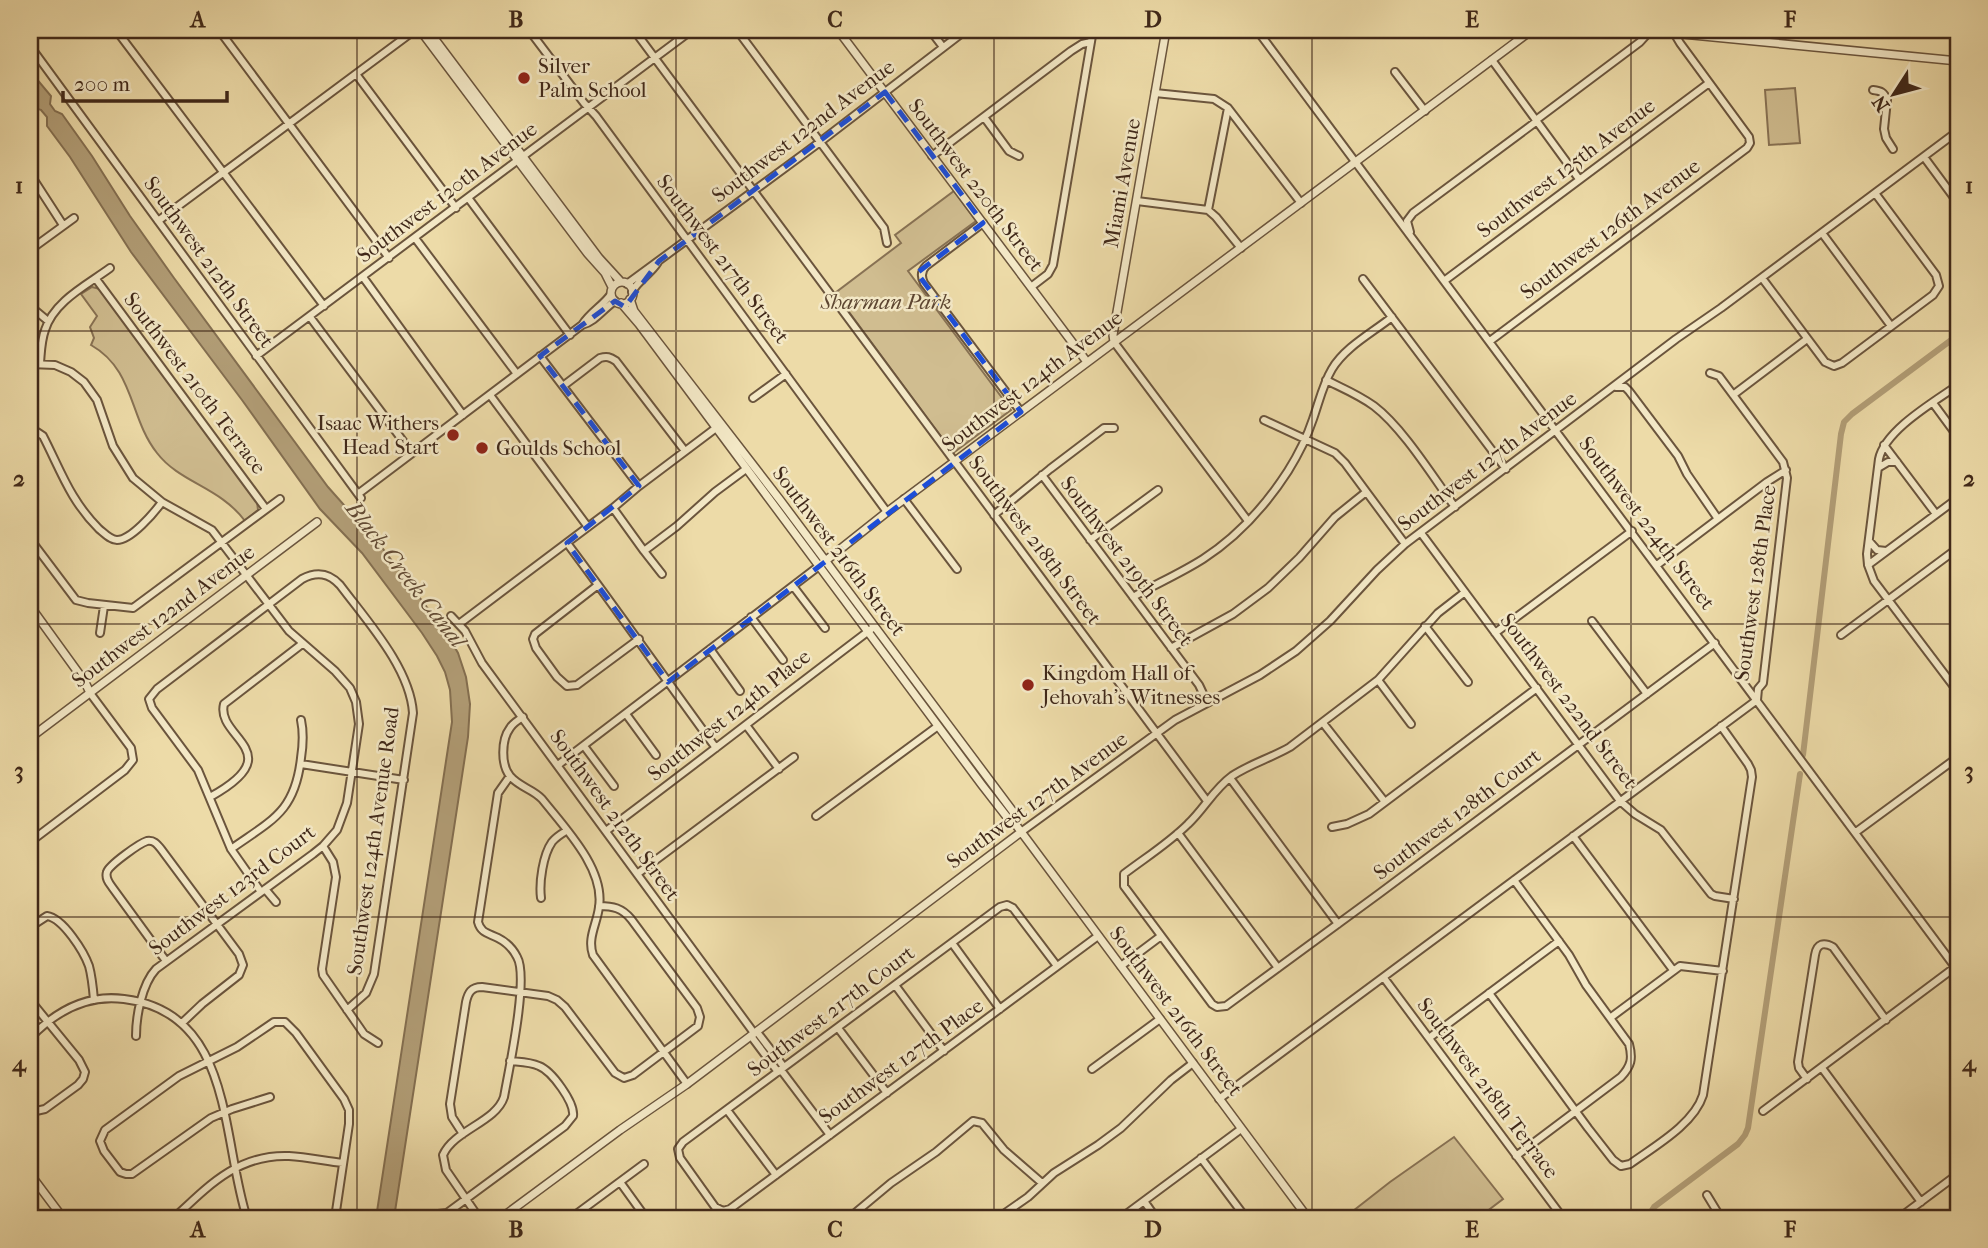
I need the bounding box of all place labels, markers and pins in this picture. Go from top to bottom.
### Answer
place label: Silver Palm School [538,54,647,102]
marker: Silver Palm School [516,70,532,86]
place label: Isaac Withers Head Start [317,411,439,459]
marker: Isaac Withers Head Start [445,427,461,443]
place label: Goulds School [496,436,621,460]
marker: Goulds School [474,440,490,456]
place label: Kingdom Hall of Jehovah's Witnesses [1040,661,1220,709]
marker: Kingdom Hall of Jehovah's Witnesses [1020,677,1036,693]

